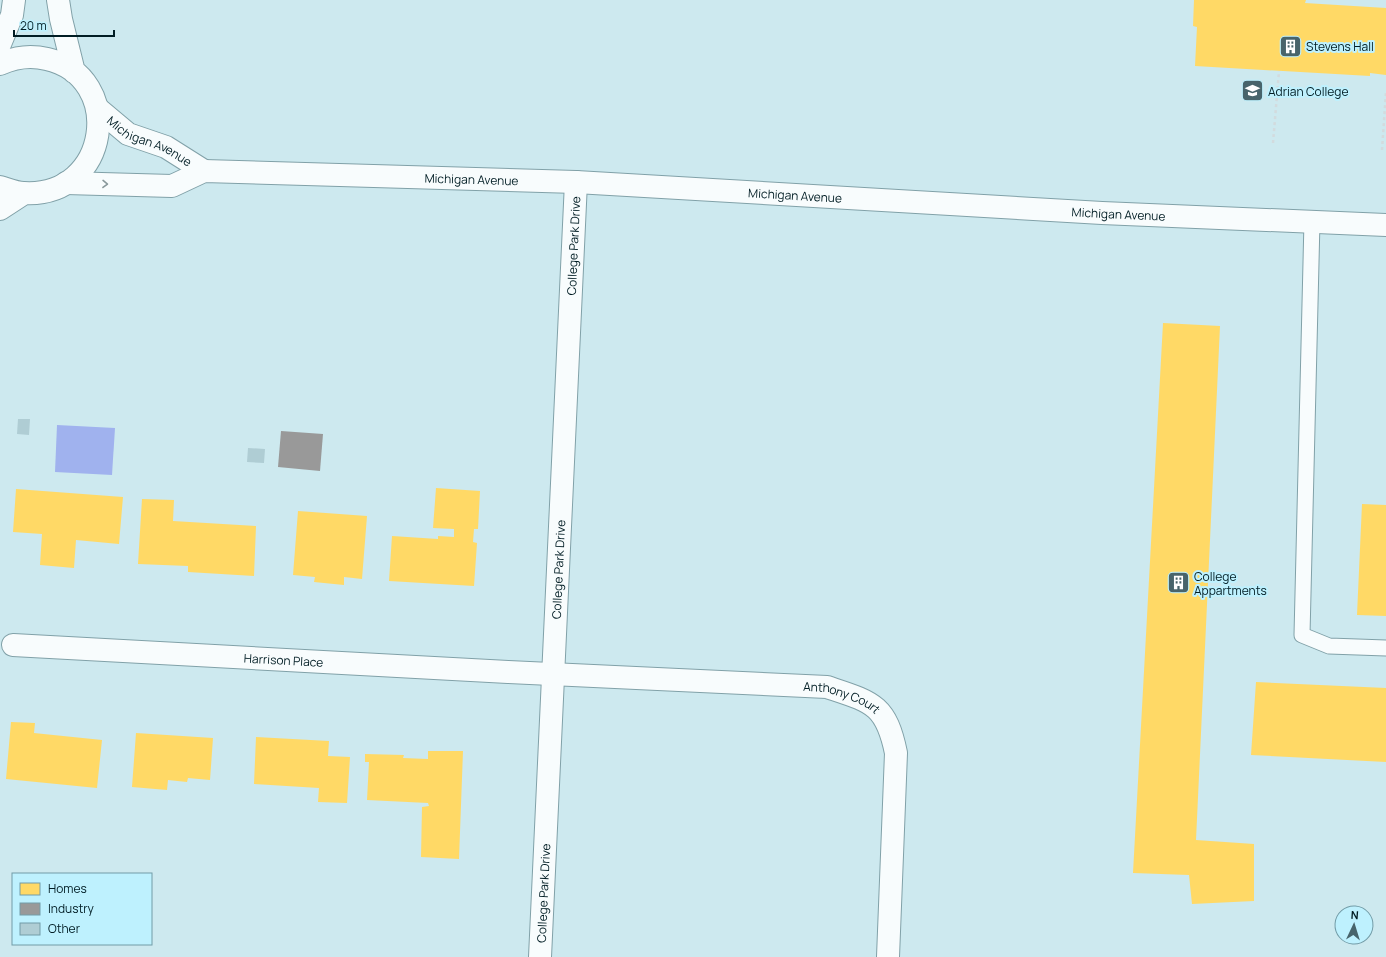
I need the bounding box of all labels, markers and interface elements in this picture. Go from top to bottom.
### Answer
scale bar [14,12,114,38]
text: 20 m [20,17,47,34]
building icon: Stevens Hall [1278,33,1304,59]
place label: Stevens Hall [1306,38,1374,55]
school or university icon: Adrian College [1239,78,1265,104]
place label: Adrian College [1268,83,1348,100]
street label: Michigan Avenue [104,112,195,170]
street label: Michigan Avenue [424,169,519,189]
one-way arrow [102,180,108,188]
street label: Michigan Avenue [748,184,842,206]
street label: College Park Drive [562,196,584,296]
street label: Michigan Avenue [1071,203,1166,224]
street label: College Park Drive [547,519,569,619]
place label: College Appartments [1194,568,1267,599]
building icon: College Appartments [1166,570,1192,596]
street label: Harrison Place [243,649,324,670]
street label: Anthony Court [803,677,885,717]
street label: College Park Drive [532,843,554,943]
legend [12,873,152,945]
text: Homes [48,880,87,897]
text: Industry [48,900,94,917]
north arrow [1334,905,1374,945]
text: N [1350,907,1359,922]
text: Other [48,920,81,937]

